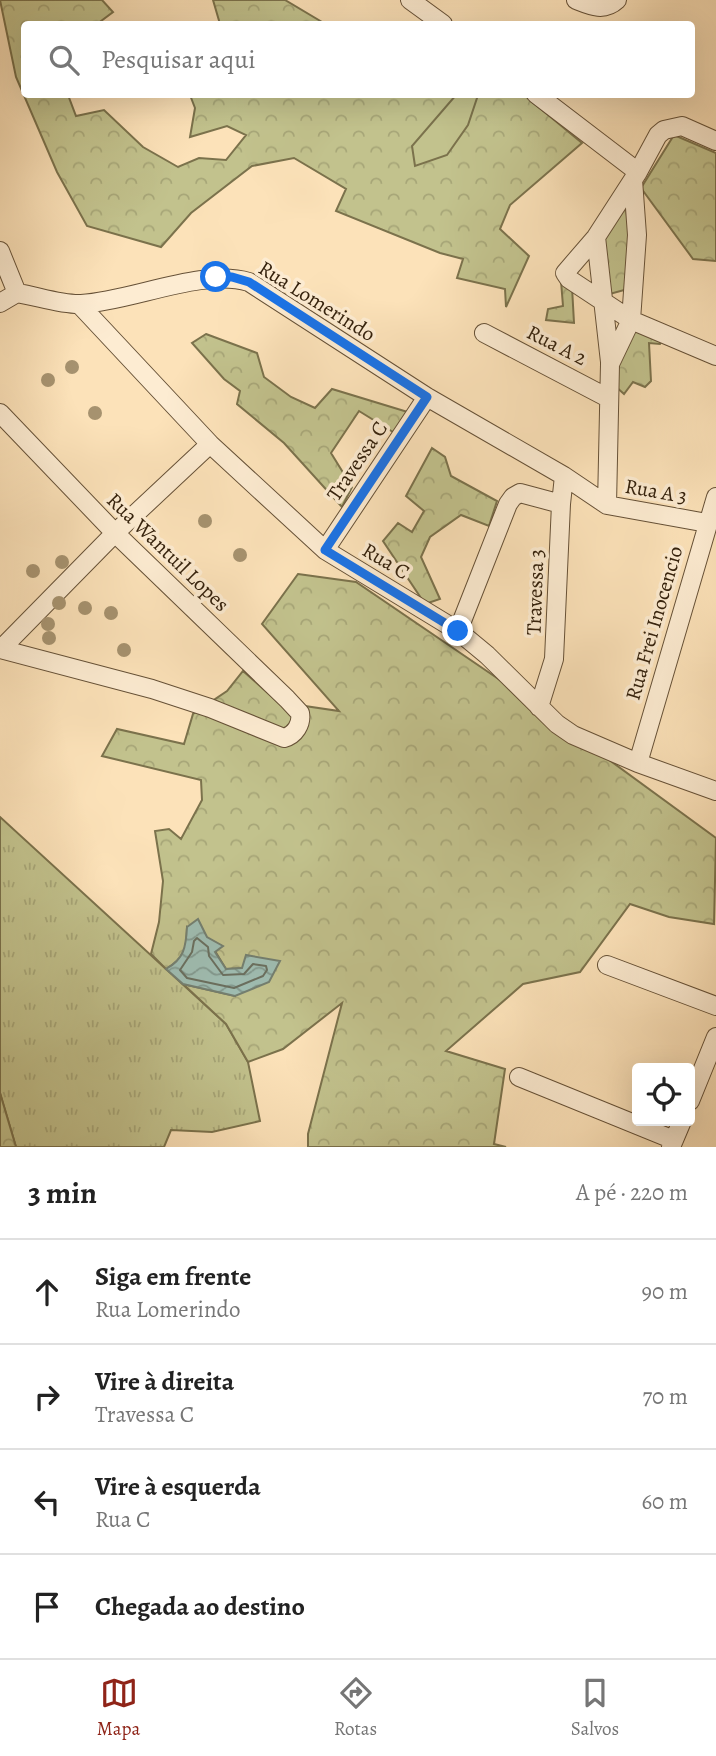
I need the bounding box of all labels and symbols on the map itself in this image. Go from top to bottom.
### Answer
street label: Rua Lomerindo [253,254,381,348]
route start [200,261,231,292]
street label: Rua A 2 [522,318,592,372]
street label: Travessa C [320,416,394,506]
street label: Rua A 3 [623,472,689,510]
street label: Rua Wantuil Lopes [101,486,235,618]
street label: Rua C [357,536,415,586]
street label: Rua Frei Inocencio [619,543,689,703]
street label: Travessa 3 [520,549,550,635]
route end [442,615,473,646]

